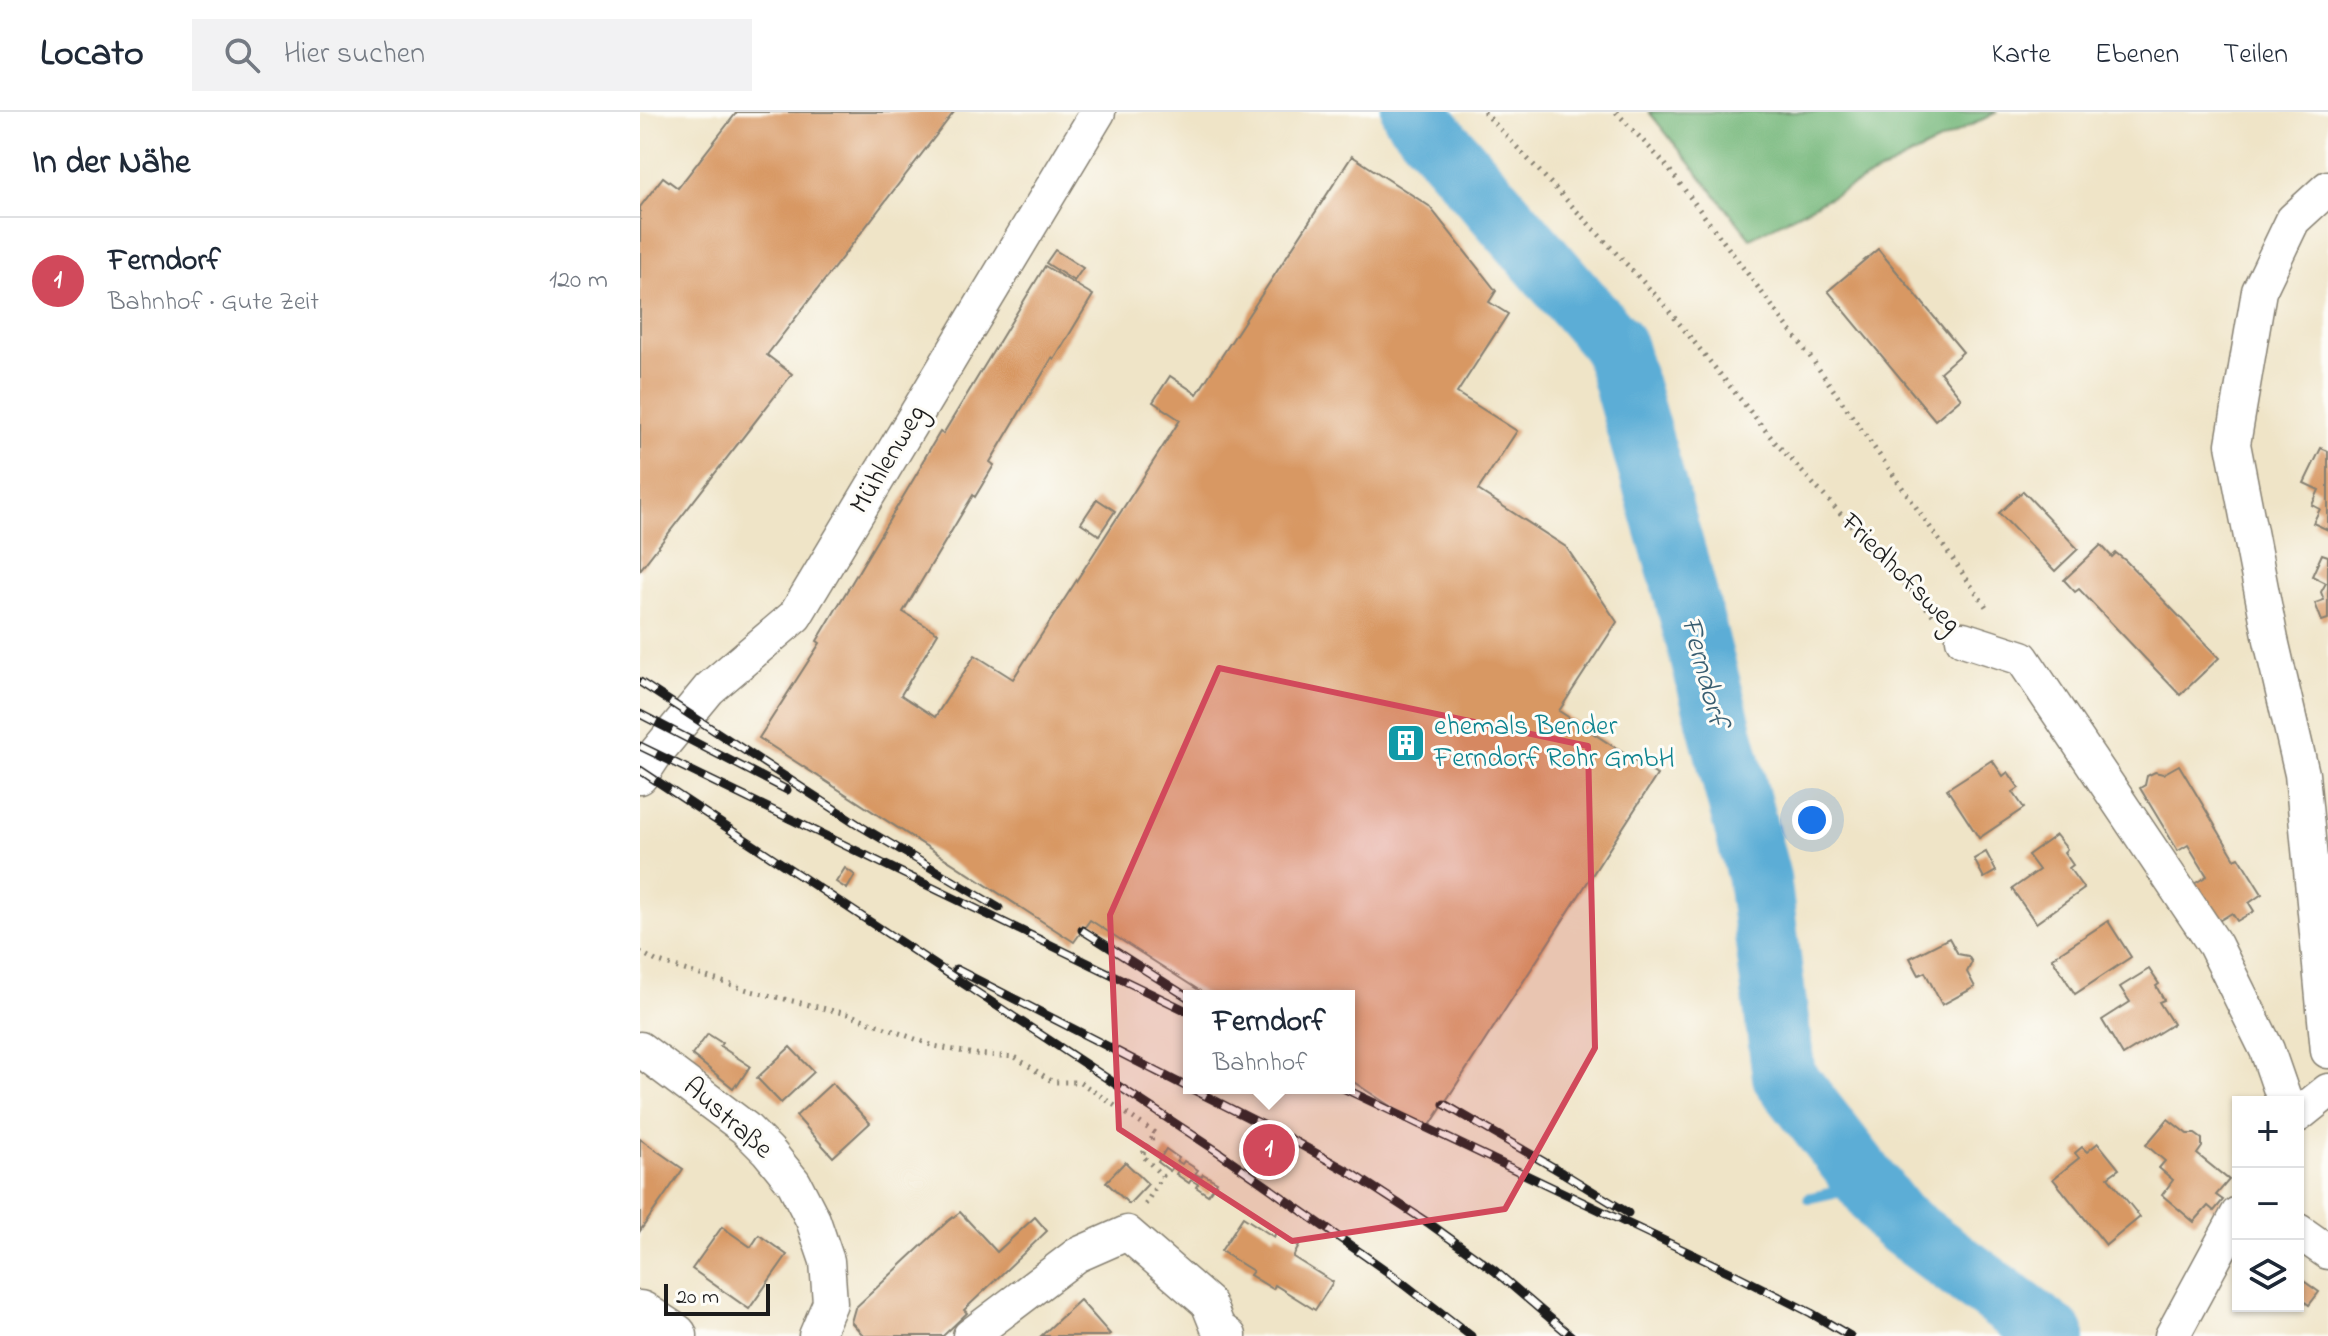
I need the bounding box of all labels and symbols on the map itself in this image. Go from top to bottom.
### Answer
street label: Mühlenweg [840,398,938,522]
street label: Friedhofsweg [1829,503,1970,644]
water label: Ferndorf [1667,612,1740,737]
place label: ehemals Bender Ferndorf Rohr GmbH [1433,707,1675,780]
building icon: ehemals Bender Ferndorf Rohr GmbH [1385,722,1427,764]
your location [1792,800,1832,840]
street label: Austraße [673,1068,781,1170]
pin: 1 [1243,1120,1295,1180]
scale bar [664,1280,770,1316]

